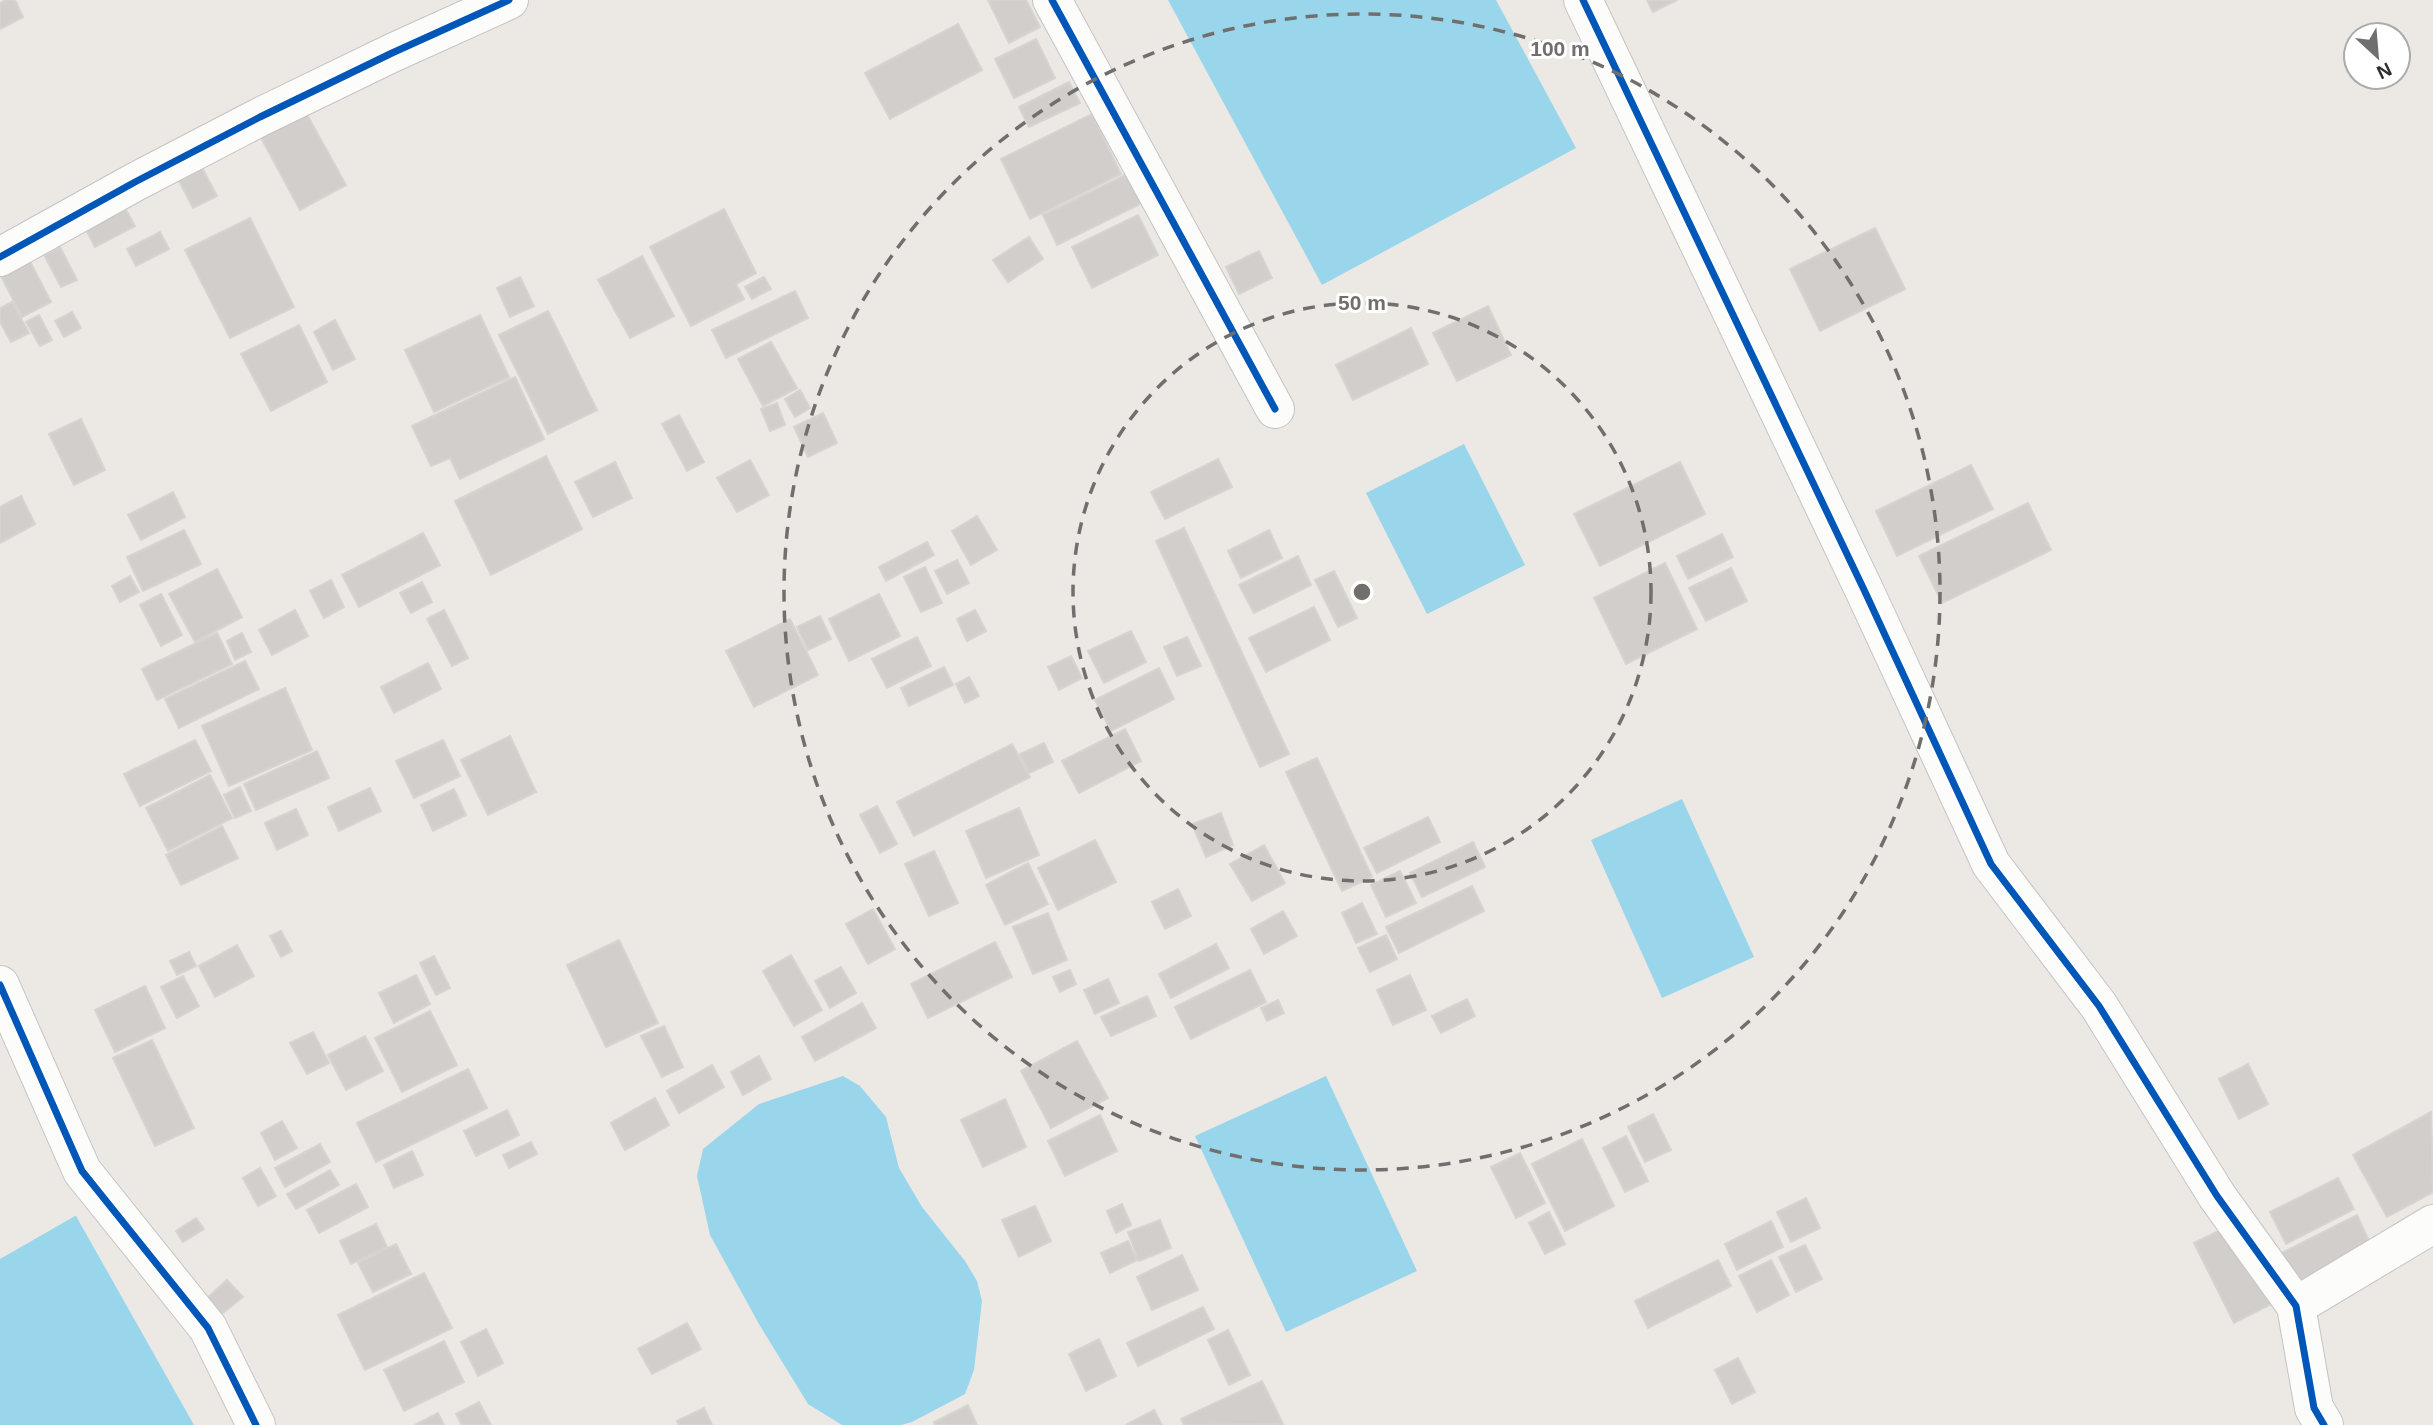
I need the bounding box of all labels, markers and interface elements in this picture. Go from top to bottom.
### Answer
north arrow [2342,21,2412,91]
text: 100 m [1530,37,1590,60]
text: N [2373,58,2395,83]
text: 50 m [1338,291,1386,314]
centre of rings [1350,580,1374,604]

